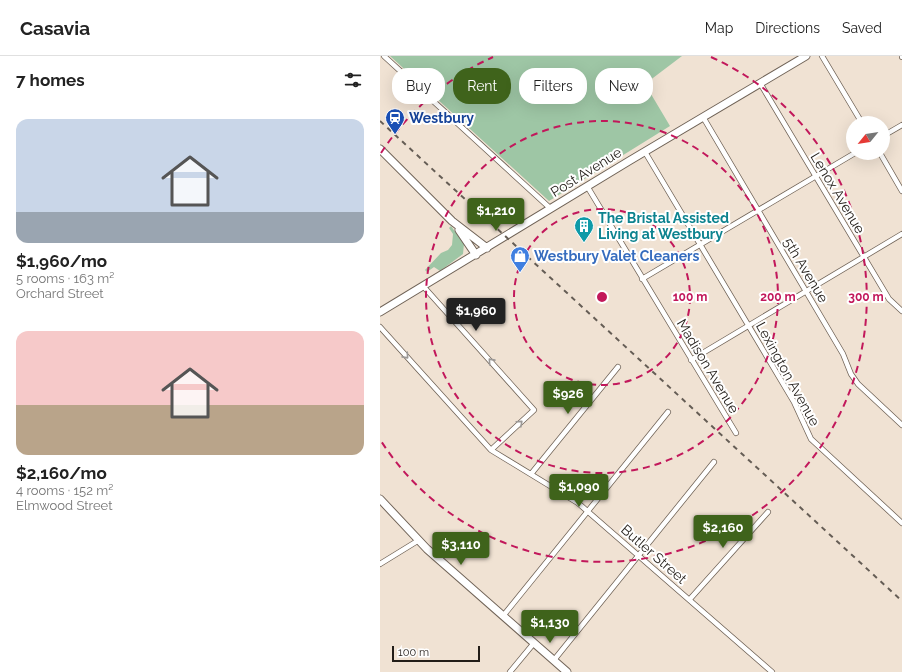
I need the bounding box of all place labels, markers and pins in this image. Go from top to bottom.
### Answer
station icon: Westbury [384,107,406,135]
place label: Westbury [409,110,474,126]
pin: $1,210 [463,198,529,232]
place label: The Bristal Assisted Living at Westbury [598,210,729,242]
building icon: The Bristal Assisted Living at Westbury [573,215,595,243]
shop icon: Westbury Valet Cleaners [509,245,531,273]
place label: Westbury Valet Cleaners [534,248,699,264]
centre of rings [595,290,609,304]
pin: $1,960 [443,298,509,332]
pin: $926 [544,381,592,415]
pin: $1,090 [546,474,612,508]
pin: $2,160 [690,515,756,549]
pin: $3,110 [428,532,494,566]
pin: $1,130 [517,610,583,644]

